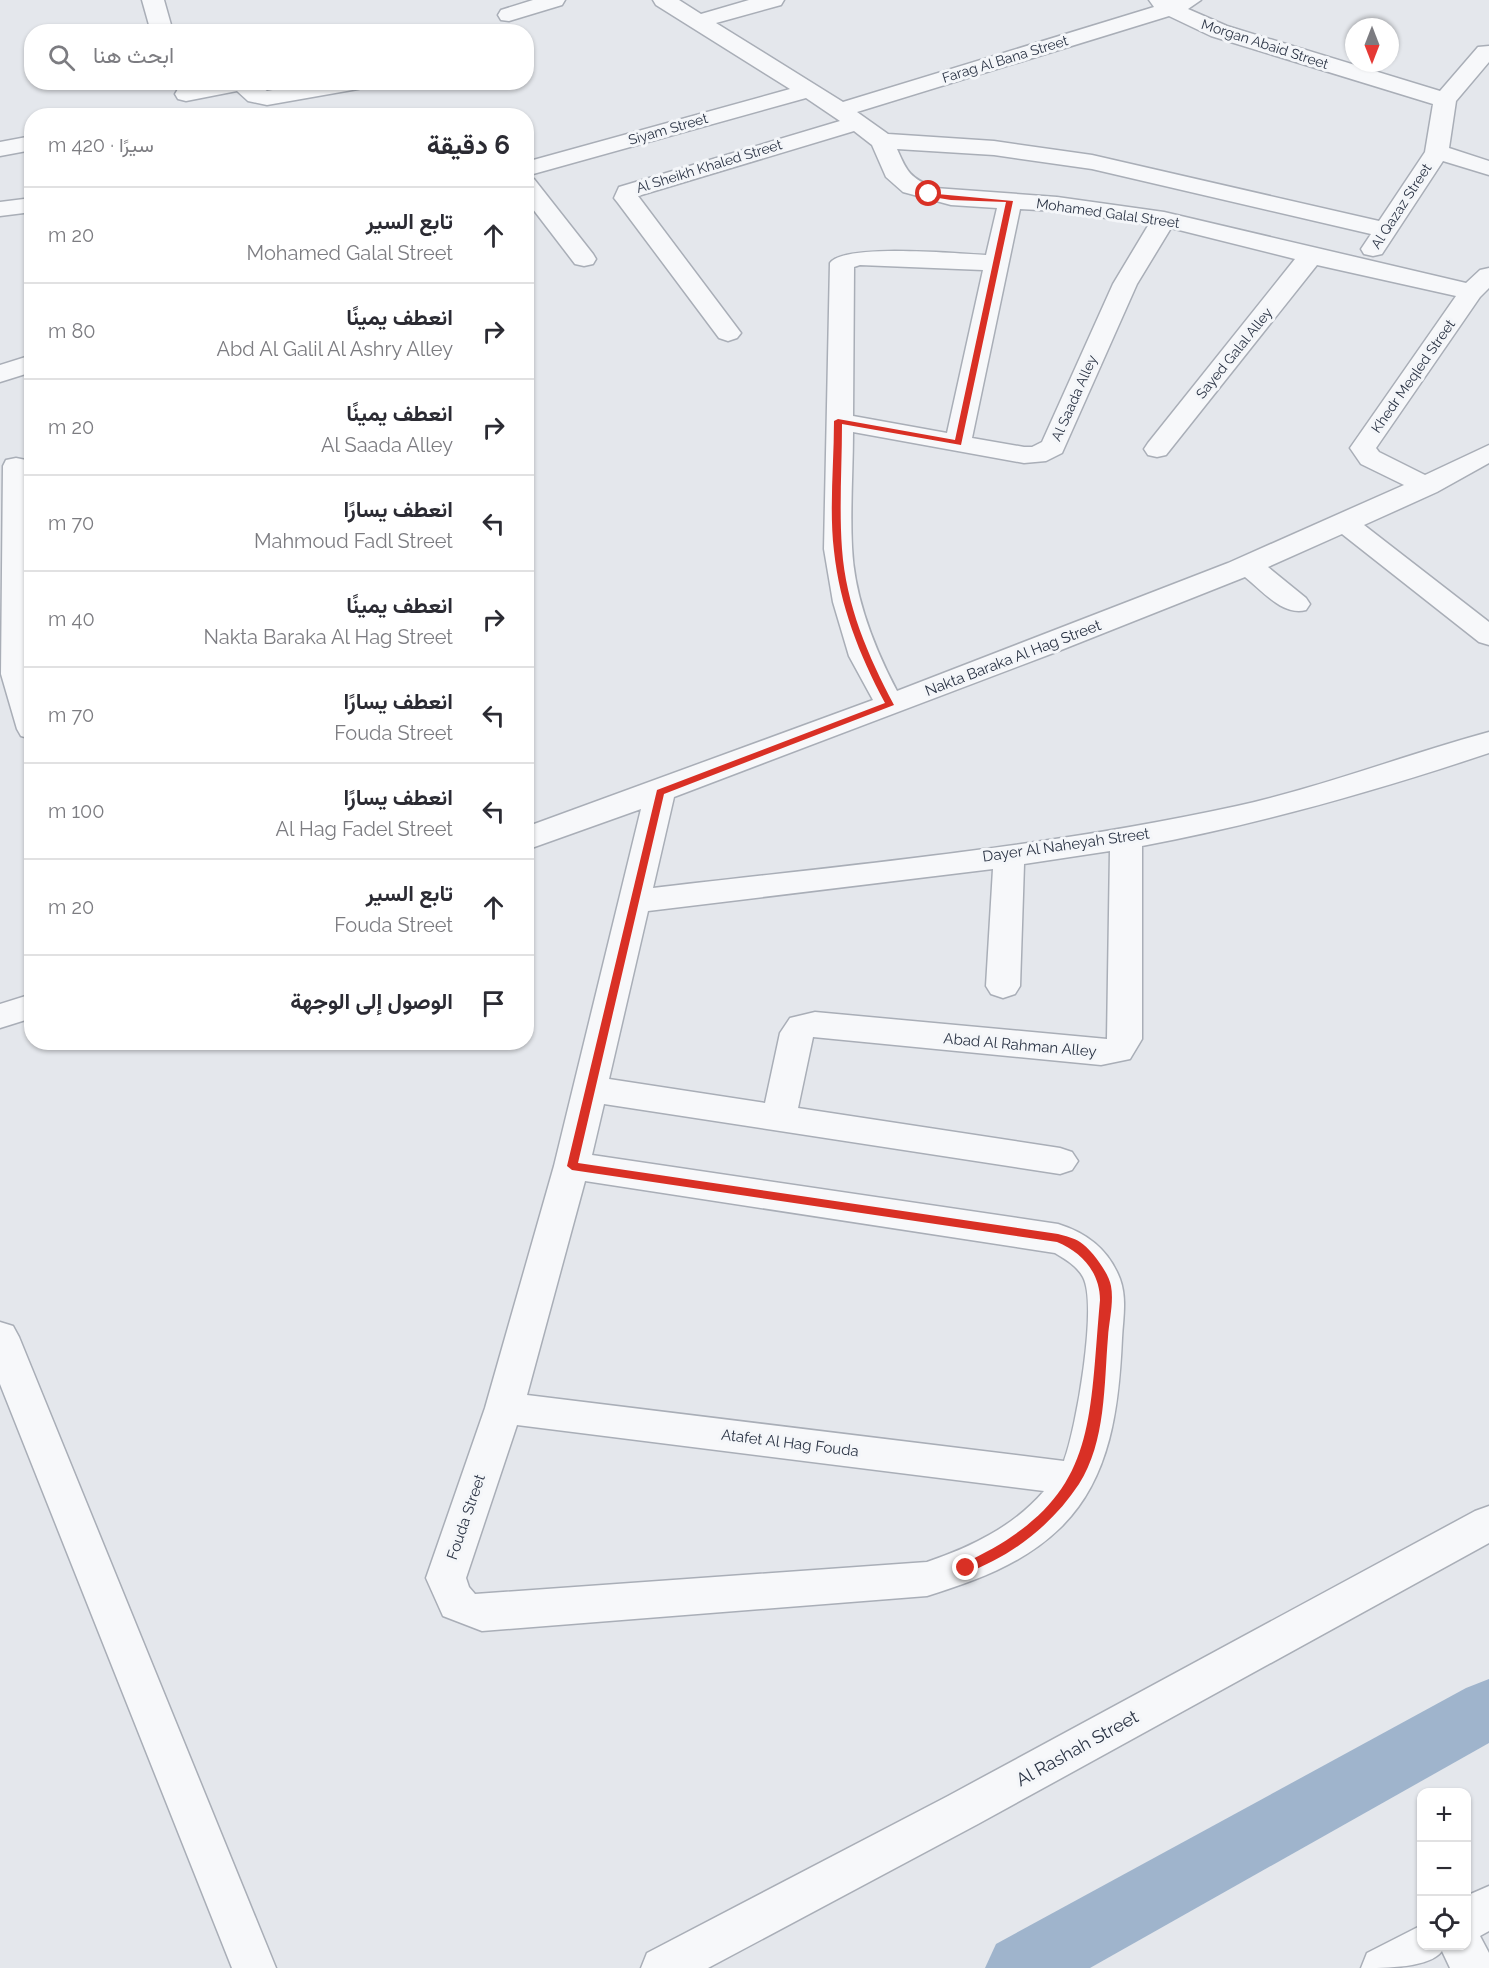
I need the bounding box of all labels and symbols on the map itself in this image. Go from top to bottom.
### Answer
street label: Morgan Abaid Street [1199,16,1331,72]
north arrow [1345,18,1399,72]
street label: Farag Al Bana Street [940,32,1070,86]
street label: Siyam Street [626,110,710,148]
street label: Al Sheikh Khaled Street [634,136,784,196]
street label: Al Qazaz Street [1368,160,1435,252]
route start [915,180,941,206]
street label: Mohamed Galal Street [1035,195,1181,231]
street label: Sayed Galal Alley [1193,304,1276,402]
street label: Khedr Meqled Street [1368,316,1458,436]
street label: Al Saada Alley [1048,352,1100,443]
street label: Nakta Baraka Al Hag Street [922,616,1104,700]
street label: Dayer Al Naheyah Street [981,824,1151,866]
street label: Abad Al Rahman Alley [943,1029,1097,1061]
street label: Atafet Al Hag Fouda [720,1426,860,1460]
street label: Fouda Street [443,1472,489,1562]
route end [952,1554,978,1580]
street label: Al Rashah Street [1012,1706,1142,1790]

